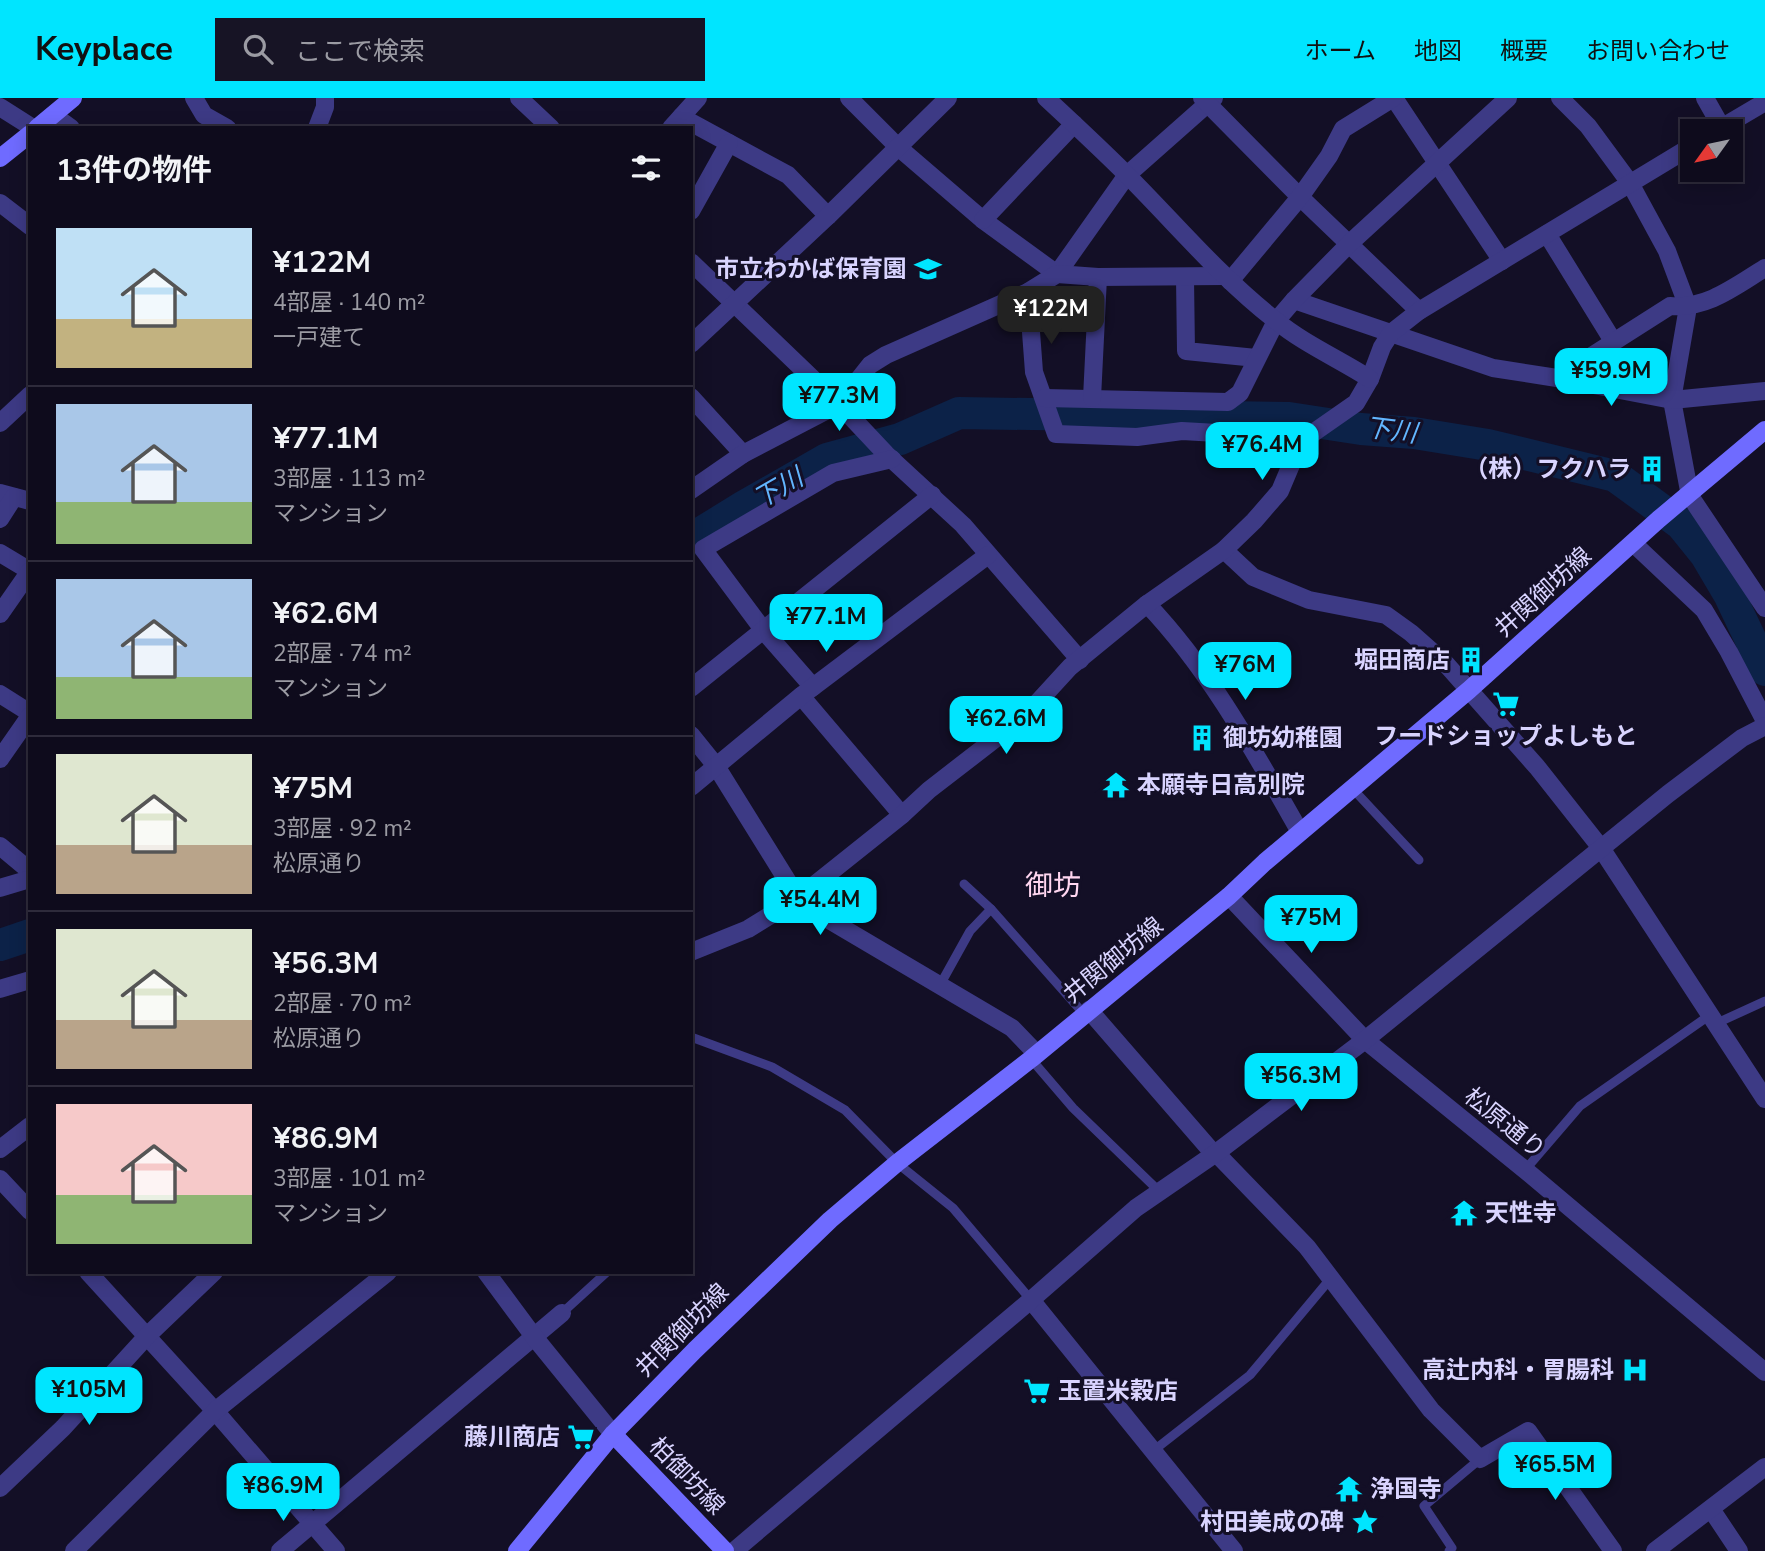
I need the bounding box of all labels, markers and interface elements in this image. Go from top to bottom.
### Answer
search box [215,18,705,81]
text: Keyplace [35,27,173,72]
icon: search [239,30,277,68]
text: ここで検索 [295,34,425,69]
text: ホーム [1305,35,1376,67]
text: 地図 [1414,35,1462,67]
text: 概要 [1500,35,1548,67]
text: お問い合わせ [1586,35,1730,67]
north arrow [1680,119,1743,182]
map controls [1680,119,1743,182]
icon: filters [627,149,665,187]
text: 13件の物件 [56,150,212,191]
text: ¥122M [273,242,371,283]
place label: 市立わかば保育園 [715,253,907,285]
school or university icon: 市立わかば保育園 [913,254,943,284]
icon: home [112,256,196,340]
pin: ¥122M [1002,286,1100,346]
text: 4部屋 · 140 m² [273,287,426,318]
text: ¥122M [1013,293,1089,324]
text: 一戸建て [273,322,365,353]
pin: ¥59.9M [1554,348,1668,408]
text: ¥59.9M [1571,355,1651,386]
pin: ¥77.3M [782,374,896,433]
text: ¥77.3M [799,380,879,411]
water label: 下川 [1363,410,1422,451]
text: ¥77.1M [273,418,378,459]
pin: ¥76.4M [1205,422,1319,482]
text: ¥76.4M [1222,429,1302,460]
icon: home [112,432,196,516]
place label: （株）フクハラ [1464,453,1631,485]
building icon: （株）フクハラ [1637,454,1667,484]
water label: 下川 [747,459,812,517]
text: 3部屋 · 113 m² [273,463,426,494]
text: マンション [273,498,388,529]
street label: 井関御坊線 [1488,540,1598,644]
text: ¥62.6M [273,593,378,634]
pin: ¥77.1M [769,594,883,654]
text: ¥77.1M [786,601,866,632]
icon: home [112,607,196,691]
text: 2部屋 · 74 m² [273,638,412,669]
pin: ¥76M [1204,642,1286,702]
place label: 堀田商店 [1354,644,1450,676]
building icon: 堀田商店 [1456,645,1486,675]
text: ¥76M [1214,649,1276,680]
text: マンション [273,673,388,704]
supermarket icon: フードショップよしもと [1491,689,1521,719]
pin: ¥62.6M [949,696,1063,756]
text: ¥62.6M [966,703,1046,734]
place label: フードショップよしもと [1374,720,1638,752]
place label: 御坊幼稚園 [1223,722,1343,754]
building icon: 御坊幼稚園 [1187,723,1217,753]
text: ¥75M [273,768,353,809]
place label: 本願寺日高別院 [1137,769,1305,801]
temple icon: 本願寺日高別院 [1101,770,1131,800]
icon: home [112,782,196,866]
text: 3部屋 · 92 m² [273,813,412,844]
text: 松原通り [273,848,365,879]
district label: 御坊 [1025,867,1081,905]
pin: ¥54.4M [763,878,877,937]
text: ¥54.4M [780,884,860,915]
pin: ¥75M [1270,896,1352,955]
text: ¥75M [1280,902,1342,933]
street label: 井関御坊線 [1056,910,1170,1010]
text: ¥56.3M [273,943,378,984]
icon: home [112,957,196,1041]
text: 2部屋 · 70 m² [273,988,412,1019]
text: 松原通り [273,1023,365,1054]
pin: ¥56.3M [1244,1054,1358,1113]
text: ¥56.3M [1261,1060,1341,1091]
street label: 松原通り [1458,1080,1552,1166]
text: ¥86.9M [273,1118,378,1159]
icon: home [112,1132,196,1216]
text: 3部屋 · 101 m² [273,1163,426,1194]
place label: 天性寺 [1485,1197,1557,1229]
text: マンション [273,1198,388,1229]
temple icon: 天性寺 [1449,1198,1479,1228]
street label: 井関御坊線 [628,1276,736,1384]
place label: 高辻内科・胃腸科 [1422,1354,1614,1386]
hospital icon: 高辻内科・胃腸科 [1620,1355,1650,1385]
pin: ¥105M [40,1368,138,1427]
text: ¥105M [51,1374,127,1405]
place label: 玉置米穀店 [1058,1375,1178,1407]
supermarket icon: 玉置米穀店 [1022,1376,1052,1406]
place label: 藤川商店 [464,1421,560,1453]
supermarket icon: 藤川商店 [566,1422,596,1452]
street label: 柏御坊線 [642,1430,732,1522]
pin: ¥65.5M [1498,1442,1612,1502]
text: ¥65.5M [1515,1449,1595,1480]
pin: ¥86.9M [226,1464,340,1523]
text: ¥86.9M [243,1470,323,1501]
place label: 浄国寺 [1370,1473,1442,1505]
temple icon: 浄国寺 [1334,1474,1364,1504]
place label: 村田美成の碑 [1200,1506,1344,1538]
place icon: 村田美成の碑 [1350,1507,1380,1537]

